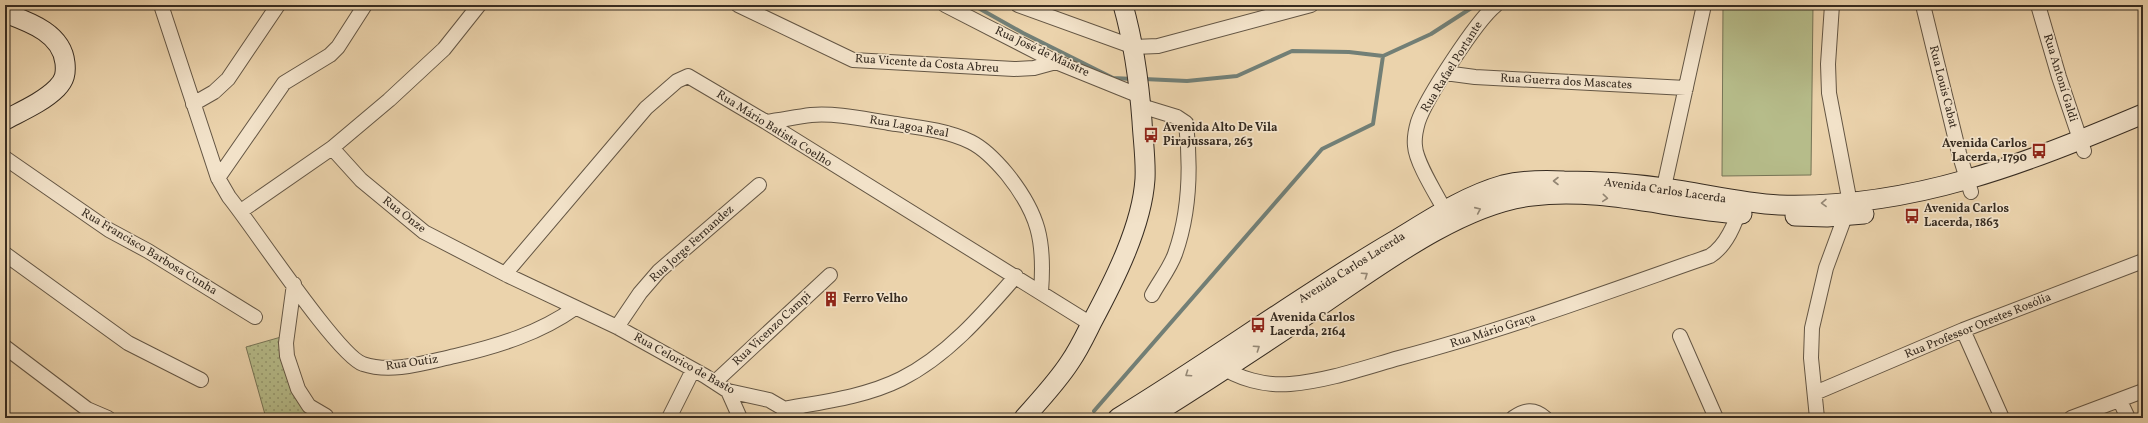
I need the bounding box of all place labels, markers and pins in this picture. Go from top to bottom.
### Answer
place label: Avenida Alto De Vila Pirajussara, 263 [1163,120,1278,150]
bus stop icon: Avenida Alto De Vila Pirajussara, 263 [1142,126,1160,144]
place label: Avenida Carlos Lacerda, 1790 [1942,136,2027,166]
bus stop icon: Avenida Carlos Lacerda, 1790 [2030,142,2048,160]
place label: Avenida Carlos Lacerda, 1863 [1924,201,2010,231]
bus stop icon: Avenida Carlos Lacerda, 1863 [1903,207,1921,225]
building icon: Ferro Velho [822,290,840,308]
place label: Ferro Velho [843,291,908,307]
place label: Avenida Carlos Lacerda, 2164 [1270,310,1356,340]
bus stop icon: Avenida Carlos Lacerda, 2164 [1249,316,1267,334]

